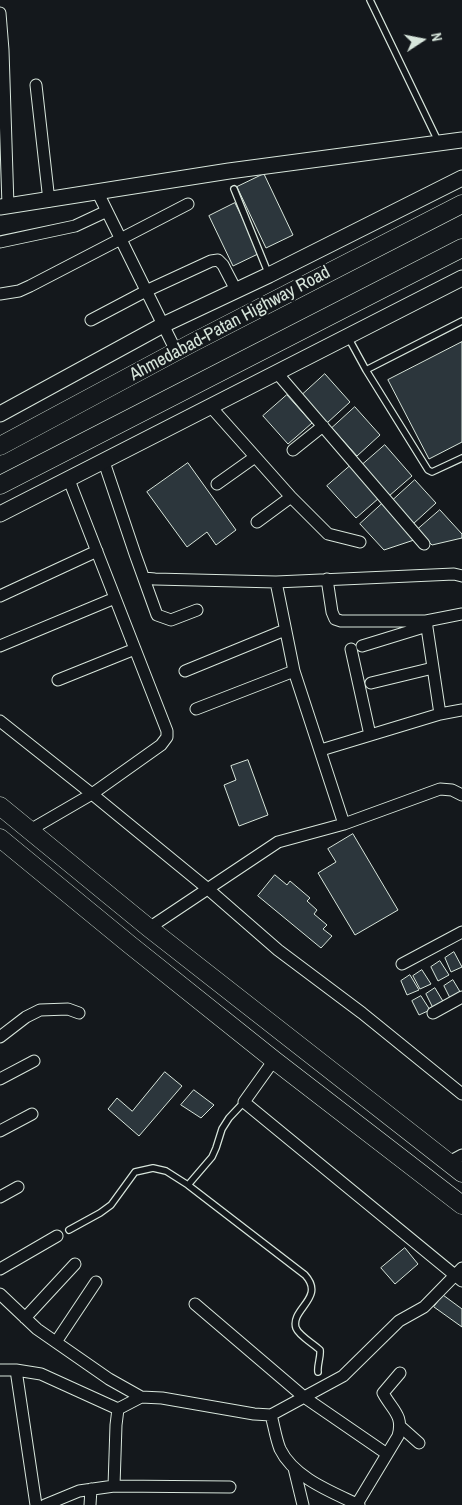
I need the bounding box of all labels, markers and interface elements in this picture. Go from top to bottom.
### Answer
north arrow [397,15,447,65]
text: N [427,31,446,43]
street label: Ahmedabad-Patan Highway Road [126,262,334,386]

